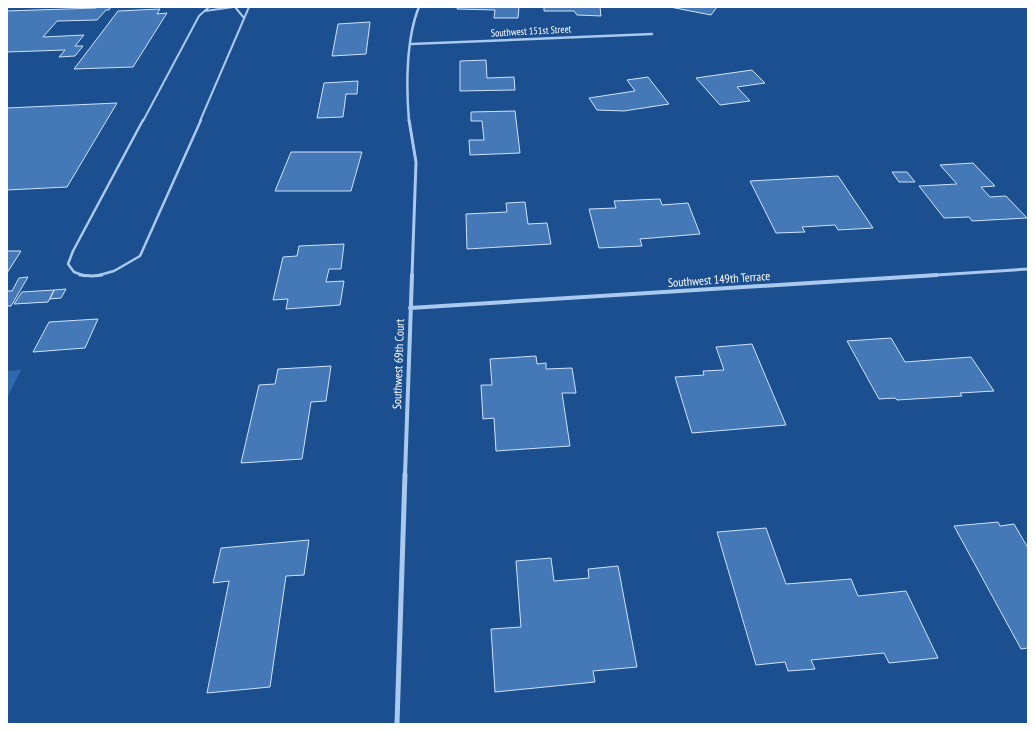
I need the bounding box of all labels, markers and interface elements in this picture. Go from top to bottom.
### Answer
street label: Southwest 151st Street [490,22,572,40]
street label: Southwest 149th Terrace [667,268,771,290]
street label: Southwest 69th Court [389,318,407,409]

